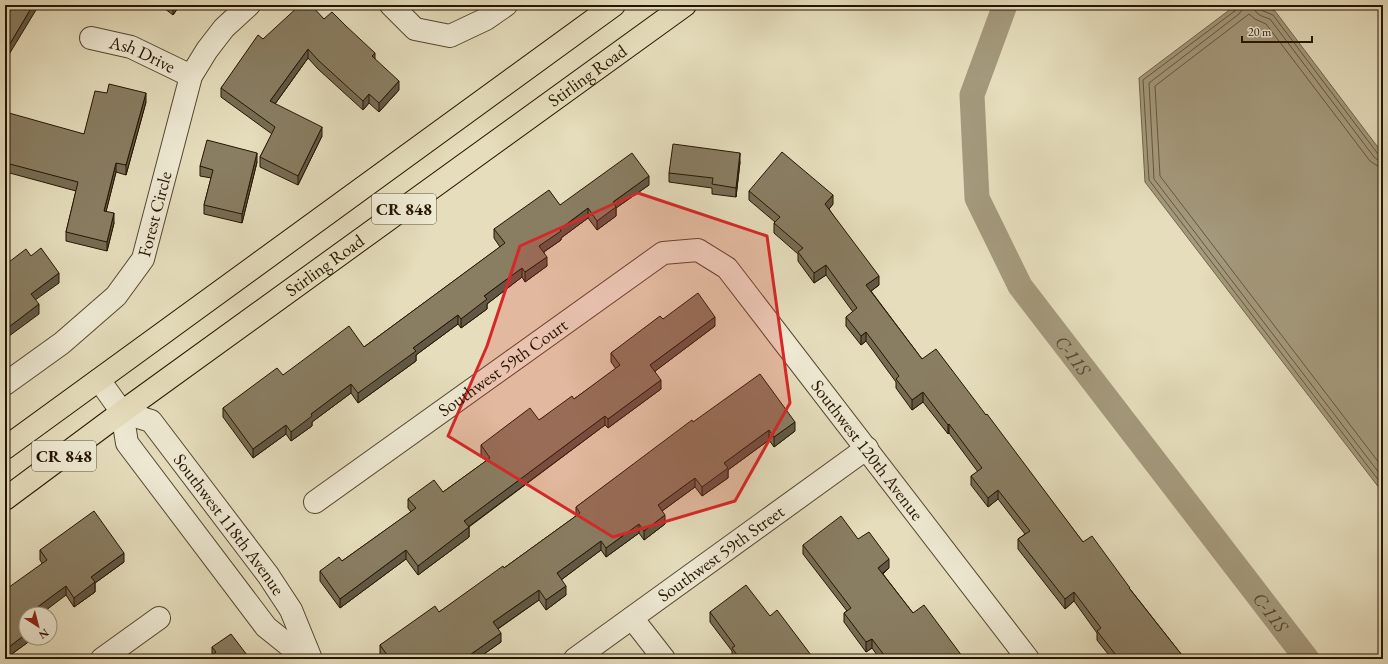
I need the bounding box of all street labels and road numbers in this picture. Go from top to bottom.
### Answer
street label: Ash Drive [106,30,179,78]
street label: Stirling Road [543,38,632,111]
street label: Forest Circle [132,169,177,259]
road number: CR 848 [372,194,436,224]
street label: Stirling Road [280,228,369,301]
street label: Southwest 59th Court [433,313,572,421]
street label: Southwest 120th Avenue [806,375,929,525]
road number: CR 848 [32,441,96,471]
street label: Southwest 118th Avenue [169,449,290,599]
street label: Southwest 59th Street [653,500,789,607]

